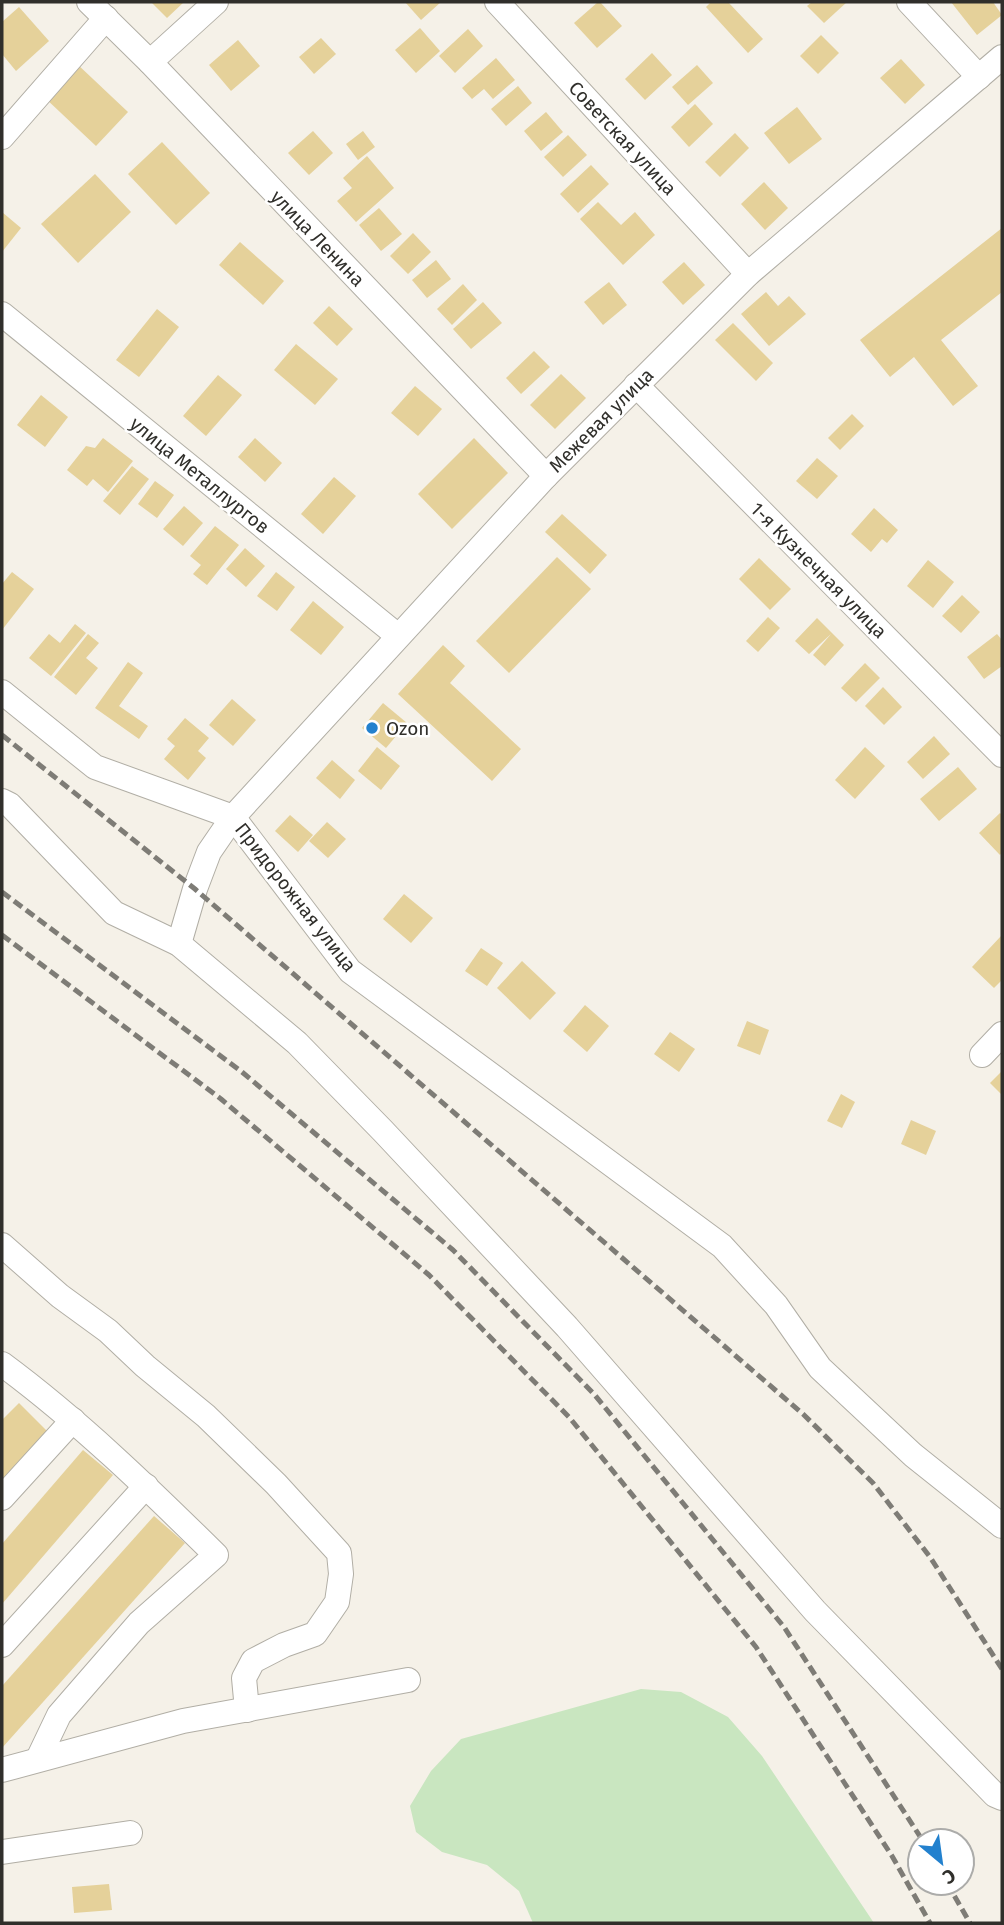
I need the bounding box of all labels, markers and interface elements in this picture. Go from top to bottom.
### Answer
street label: Советская улица [564,77,681,200]
street label: улица Ленина [266,185,369,291]
street label: Межевая улица [544,363,658,477]
street label: улица Металлургов [125,412,274,539]
street label: 1-я Кузнечная улица [746,498,891,643]
place label: Ozon [386,717,429,740]
marker: Ozon [364,720,380,736]
street label: Придорожная улица [230,818,361,977]
north arrow [906,1827,976,1897]
text: С [939,1864,959,1889]

